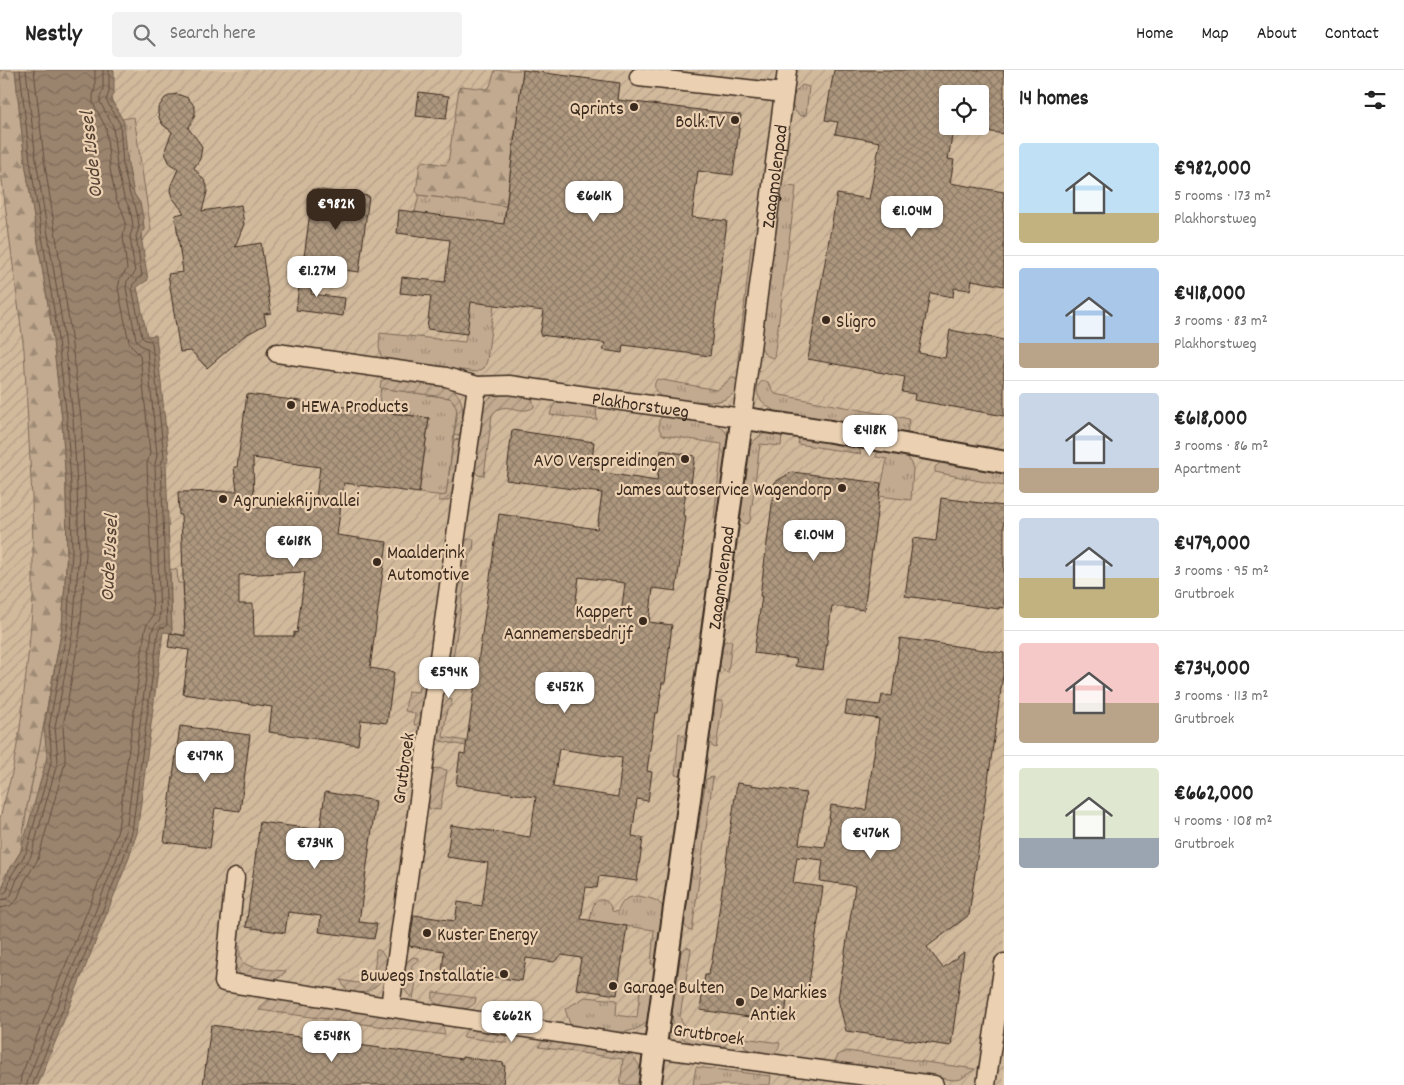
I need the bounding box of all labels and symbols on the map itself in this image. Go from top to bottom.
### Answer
place label: Qprints [570,97,624,124]
marker: Qprints [628,101,640,113]
water label: Oude IJssel [74,108,111,199]
place label: Bolk.TV [675,110,725,137]
marker: Bolk.TV [729,114,741,126]
street label: Zaagmolenpad [757,123,797,230]
pin: €661K [559,180,629,223]
pin: €982K [301,189,371,231]
pin: €1.04M [871,196,953,238]
pin: €1.27M [276,256,358,298]
place label: Sligro [836,310,876,337]
marker: Sligro [820,314,832,326]
street label: Plakhorstweg [590,387,691,427]
place label: HEWA Products [301,395,409,422]
marker: HEWA Products [285,399,297,411]
pin: €418K [835,414,905,457]
place label: AVO Verspreidingen [533,449,675,476]
marker: AVO Verspreidingen [679,453,691,465]
place label: James autoservice Wagendorp [616,478,832,505]
marker: James autoservice Wagendorp [836,482,848,494]
place label: AgruniekRijnvallei [233,489,360,516]
marker: AgruniekRijnvallei [217,493,229,505]
water label: Oude IJssel [95,512,127,602]
pin: €1.04M [773,520,855,562]
street label: Zaagmolenpad [703,525,744,632]
pin: €618K [259,526,329,568]
place label: Maalderink Automotive [387,541,469,590]
marker: Maalderink Automotive [371,556,383,568]
place label: Kappert Aannemersbedrijf [504,600,634,649]
marker: Kappert Aannemersbedrijf [637,615,649,627]
pin: €594K [414,656,484,699]
pin: €452K [530,672,600,714]
street label: Grutbroek [387,731,424,806]
pin: €479K [170,740,240,783]
pin: €476K [836,818,906,860]
pin: €734K [280,828,350,870]
place label: Kuster Energy [437,923,538,950]
marker: Kuster Energy [421,927,433,939]
place label: Buwegs Installatie [360,964,494,991]
marker: Buwegs Installatie [498,968,510,980]
place label: Garage Bulten [623,976,724,1003]
marker: Garage Bulten [607,980,619,992]
place label: De Markies Antiek [750,981,827,1030]
marker: De Markies Antiek [734,996,746,1008]
pin: €662K [477,1000,547,1043]
street label: Grutbroek [671,1018,746,1055]
pin: €548K [297,1020,367,1063]

